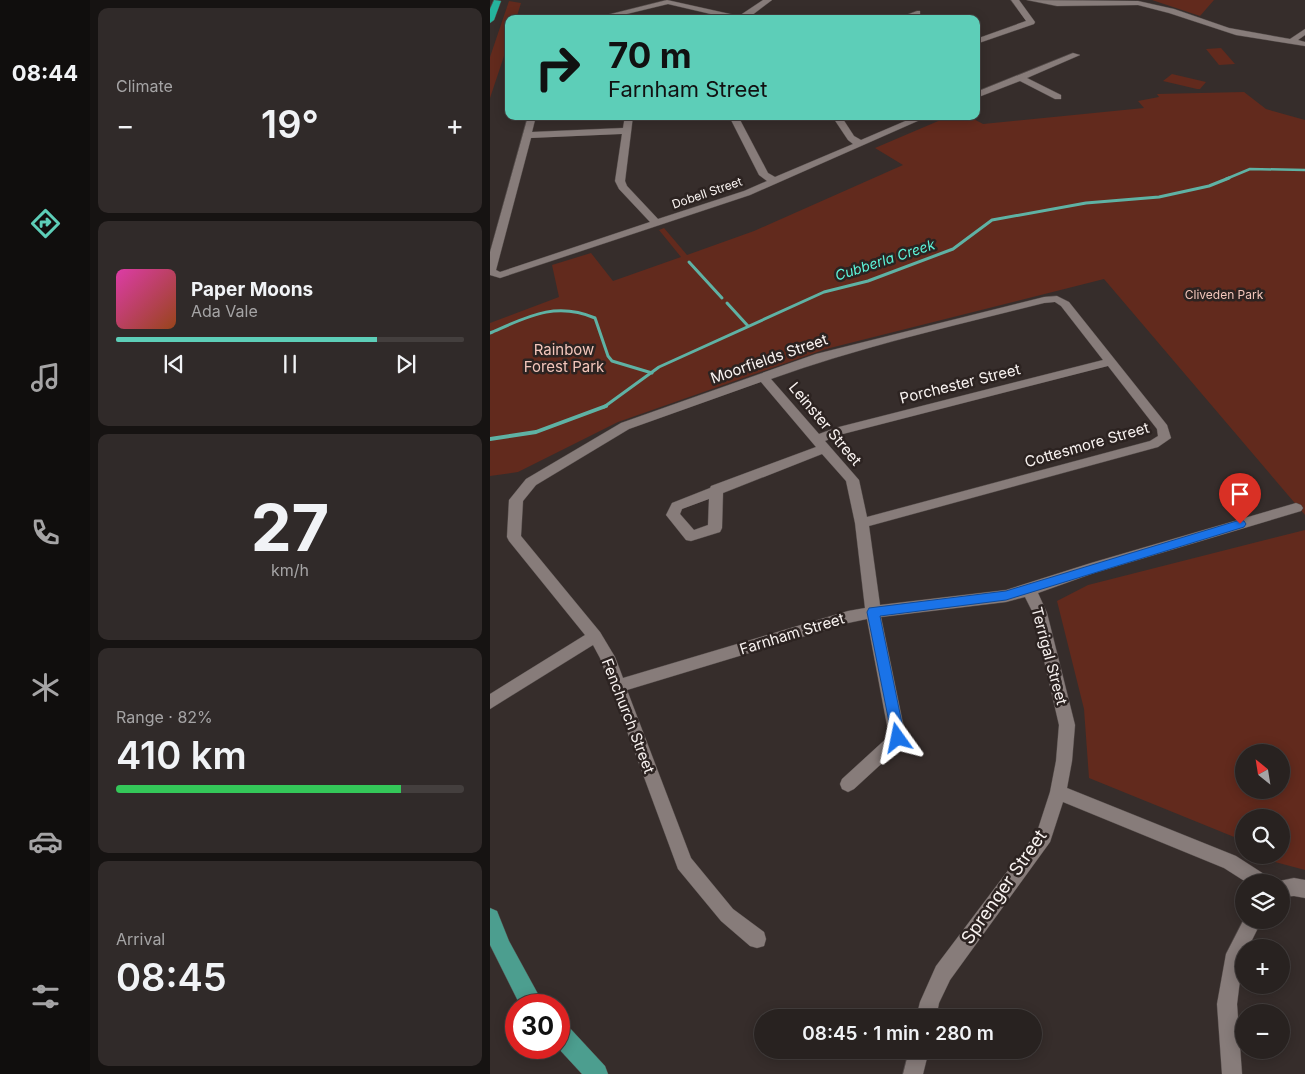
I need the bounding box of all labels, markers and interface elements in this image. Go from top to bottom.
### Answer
text: 70 m [608,34,692,76]
icon: right [525,35,590,100]
text: 08:44 [12,60,78,86]
text: Climate [116,76,173,96]
text: Farnham Street [608,76,767,102]
text: 19° [261,101,319,147]
text: − [116,108,135,142]
text: + [445,108,464,142]
street label: Dobell Street [670,173,744,212]
icon: directions [28,206,63,241]
water label: Cubberla Creek [833,235,937,284]
text: Paper Moons [191,278,313,301]
park label: Cliveden Park [1185,287,1264,302]
text: Ada Vale [191,301,258,321]
street label: Moorfields Street [708,330,830,387]
park label: Rainbow Forest Park [524,340,605,376]
icon: previous [160,350,188,378]
icon: pause [276,350,304,378]
icon: next [392,350,420,378]
street label: Porchester Street [898,359,1022,408]
icon: music [28,360,63,395]
street label: Leinster Street [785,378,866,469]
street label: Cottesmore Street [1022,418,1151,471]
pin [1219,473,1261,524]
icon: arrive [1226,480,1254,508]
text: 27 [251,488,329,567]
icon: phone [28,515,63,550]
text: km/h [271,560,309,580]
street label: Terrigal Street [1027,605,1072,707]
street label: Farnham Street [737,609,847,658]
street label: Fenchurch Street [598,656,659,776]
icon: climate [28,670,63,705]
text: Range · 82% [116,707,213,727]
position arrow [871,711,923,763]
text: 410 km [116,732,247,778]
north arrow [1235,744,1290,799]
map controls [1235,744,1290,1059]
button: search [1235,809,1290,864]
icon: car [28,824,63,859]
street label: Sprenger Street [956,826,1051,948]
button: layers [1235,874,1290,929]
text: Arrival [116,929,165,949]
button: + [1235,939,1290,994]
text: 08:45 [116,954,227,1000]
icon: filters [28,979,63,1014]
speed limit sign: 30 [505,994,570,1059]
button: − [1235,1004,1290,1059]
text: 08:45 · 1 min · 280 m [802,1022,994,1045]

